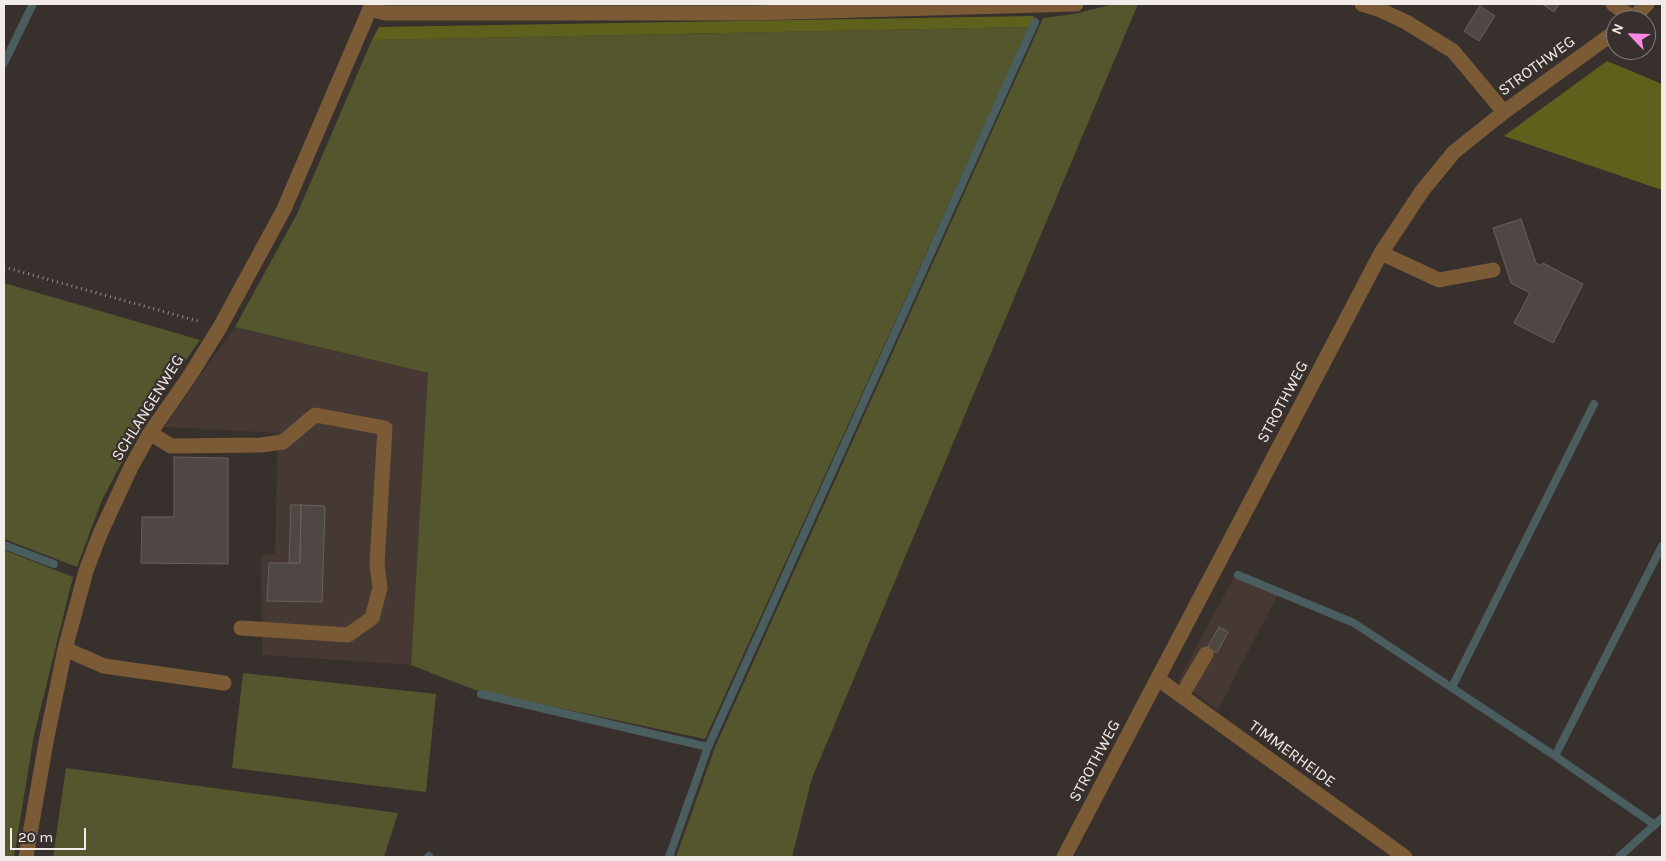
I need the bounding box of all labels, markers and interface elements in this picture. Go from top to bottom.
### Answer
north arrow [1606,10,1656,60]
text: N [1608,21,1628,37]
street label: STROTHWEG [1495,32,1579,100]
street label: SCHLANGENWEG [108,351,188,465]
street label: STROTHWEG [1253,358,1313,446]
street label: TIMMERHEIDE [1245,716,1339,792]
street label: STROTHWEG [1065,717,1125,805]
scale bar [12,818,89,850]
text: 20 m [18,828,53,846]

